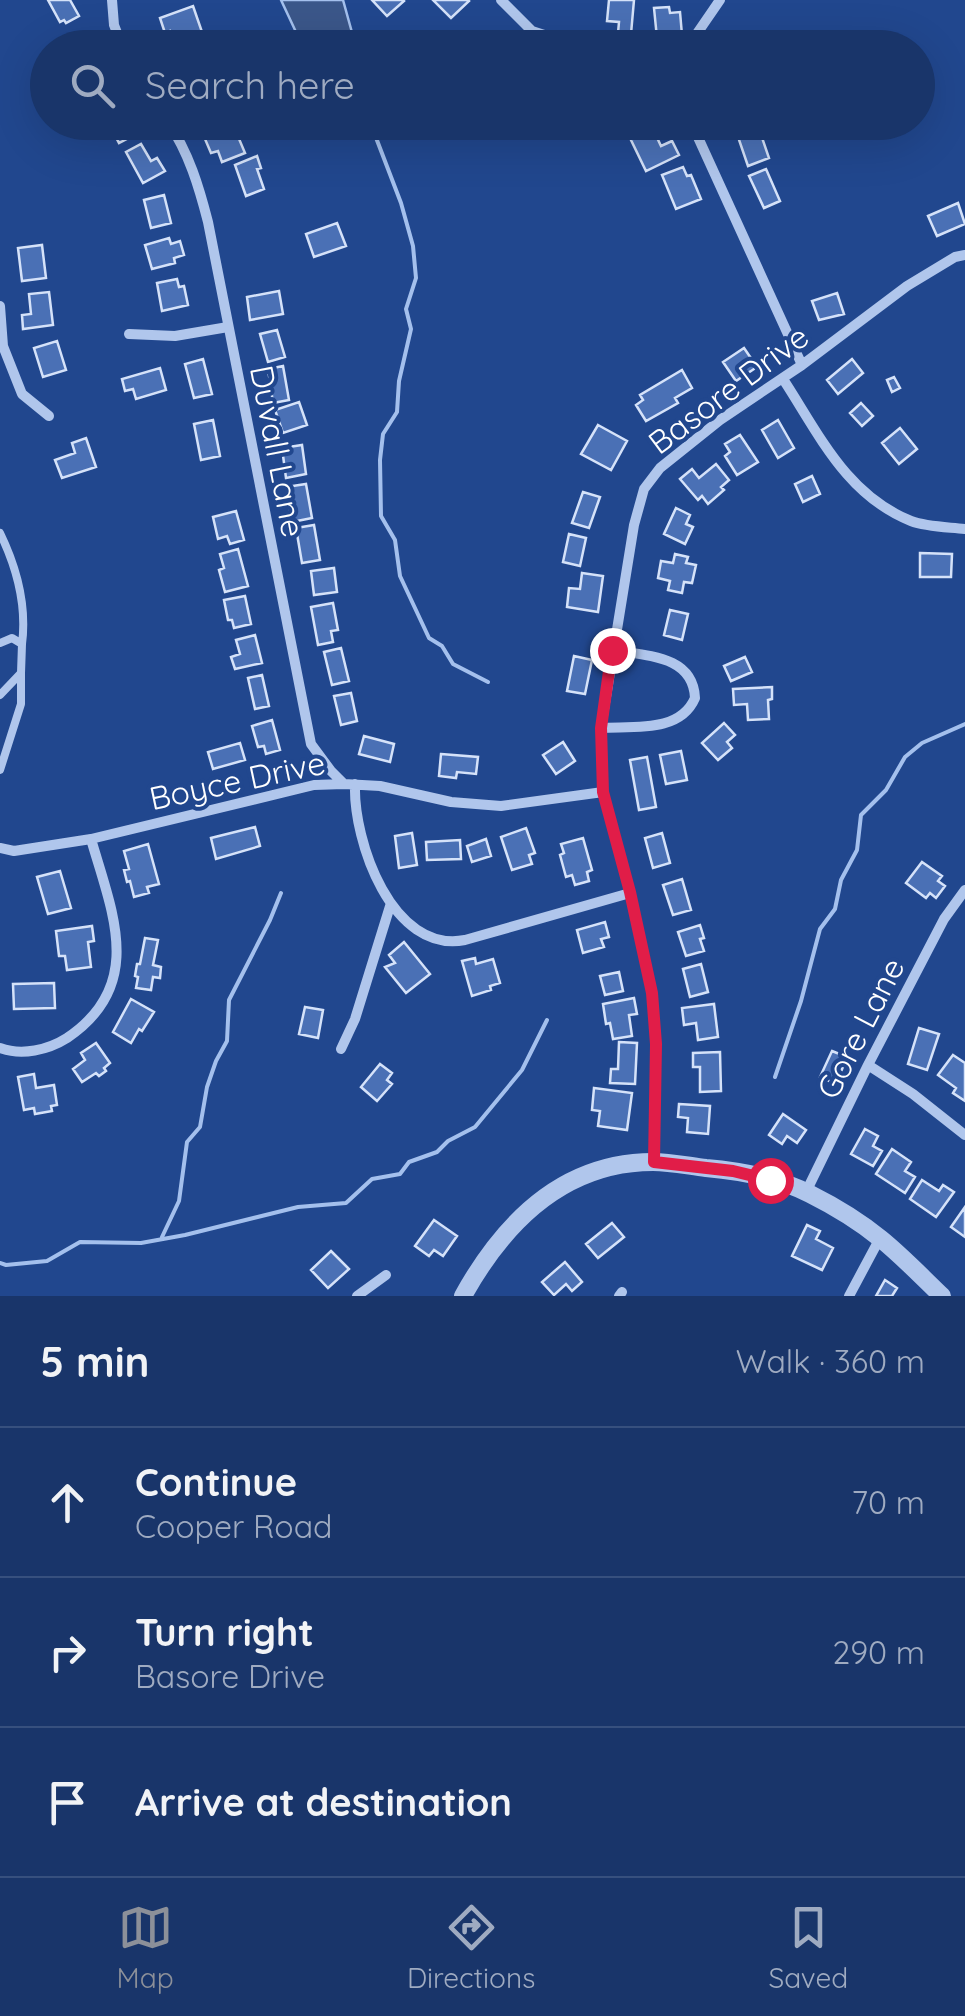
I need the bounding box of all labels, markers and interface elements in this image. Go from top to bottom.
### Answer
search box [30,30,935,140]
icon: search [65,58,120,113]
text: Search here [145,61,355,109]
street label: Basore Drive [640,316,816,462]
street label: Duvall Lane [242,362,314,540]
route end [590,628,636,674]
street label: Boyce Drive [146,742,328,818]
street label: Gore Lane [807,951,913,1105]
route start [748,1158,794,1204]
text: 5 min [40,1335,150,1388]
text: Walk · 360 m [736,1341,925,1381]
text: Continue [135,1458,297,1506]
icon: ahead [40,1475,95,1530]
text: 70 m [852,1482,925,1522]
text: Cooper Road [135,1506,332,1546]
text: Turn right [135,1608,314,1656]
icon: right [40,1625,95,1680]
text: 290 m [832,1632,925,1672]
text: Basore Drive [135,1656,325,1696]
icon: arrive [40,1775,95,1830]
text: Arrive at destination [135,1778,512,1826]
tab: Map [117,1900,174,1995]
tab: Directions [407,1900,535,1995]
tab: Saved [769,1900,848,1995]

